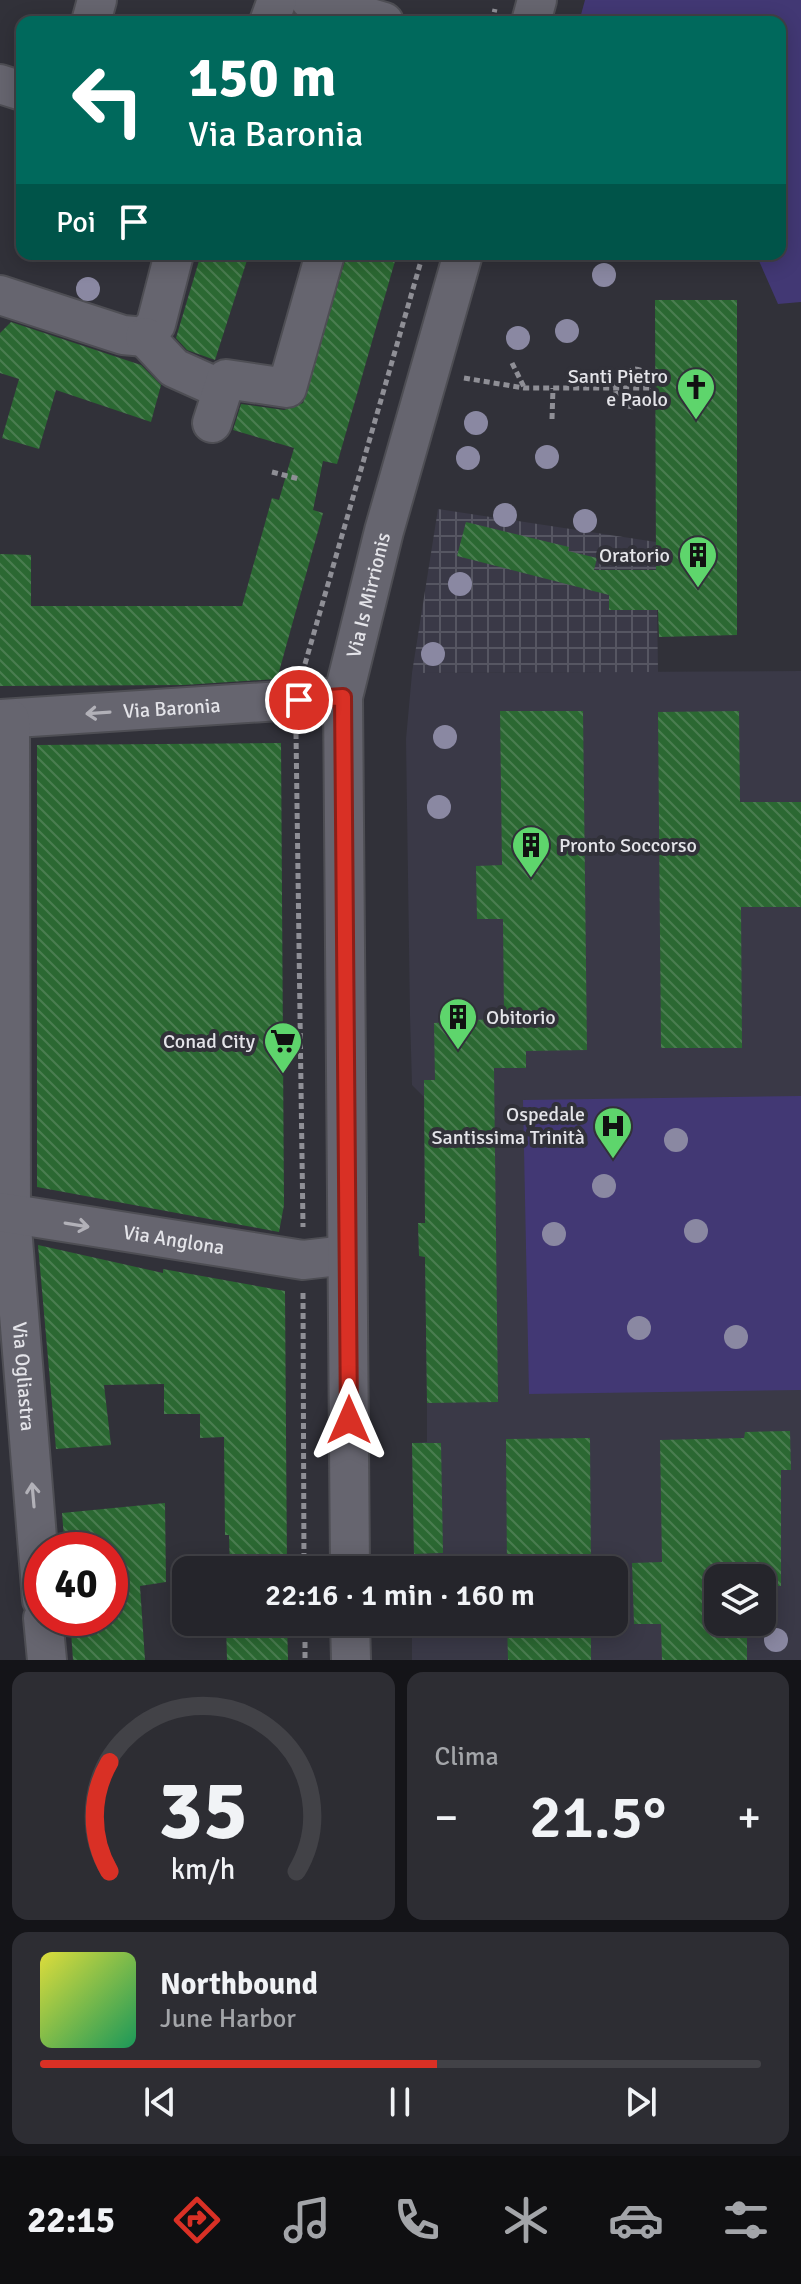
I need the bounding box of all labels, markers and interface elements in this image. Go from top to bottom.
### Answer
text: 150 m [188,43,336,112]
icon: left [56,48,160,152]
text: Via Baronia [188,112,364,157]
icon: arrive [112,200,156,244]
text: Poi [56,204,96,241]
place label: Santi Pietro e Paolo [568,364,668,412]
church icon: Santi Pietro e Paolo [675,366,717,421]
street label: Via Is Mirrionis [341,530,396,660]
building icon: Oratorio [677,534,719,589]
place label: Oratorio [599,543,670,568]
pin [265,666,333,734]
icon: arrive [277,678,321,722]
street label: Via Baronia [122,693,221,724]
one-way arrow [85,706,112,721]
building icon: Pronto Soccorso [510,824,552,879]
place label: Pronto Soccorso [559,833,697,858]
building icon: Obitorio [437,996,479,1051]
place label: Obitorio [486,1005,556,1030]
supermarket icon: Conad City [262,1020,304,1075]
place label: Conad City [163,1029,256,1054]
place label: Ospedale Santissima Trinità [431,1102,585,1150]
hospital icon: Ospedale Santissima Trinità [592,1105,634,1160]
one-way arrow [64,1218,89,1233]
street label: Via Anglona [121,1220,226,1260]
street label: Via Ogliastra [7,1321,40,1432]
position arrow [307,1378,391,1462]
one-way arrow [26,1482,41,1509]
speed limit sign: 40 [24,1532,128,1636]
map controls [704,1564,776,1636]
button: layers [704,1564,776,1636]
text: 22:16 · 1 min · 160 m [265,1577,535,1614]
text: Clima [435,1741,499,1773]
text: 35 [158,1760,248,1862]
text: 21.5° [529,1781,666,1855]
text: − [435,1791,458,1845]
text: + [737,1791,761,1845]
text: km/h [171,1852,236,1887]
text: Northbound [160,1966,318,2003]
text: June Harbor [160,2003,296,2035]
icon: previous [138,2080,182,2124]
icon: pause [378,2080,422,2124]
icon: next [619,2080,663,2124]
icon: directions [169,2192,225,2248]
icon: music [279,2192,335,2248]
icon: phone [389,2192,445,2248]
icon: climate [498,2192,554,2248]
icon: car [608,2192,664,2248]
icon: filters [718,2192,774,2248]
text: 22:15 [27,2198,115,2243]

